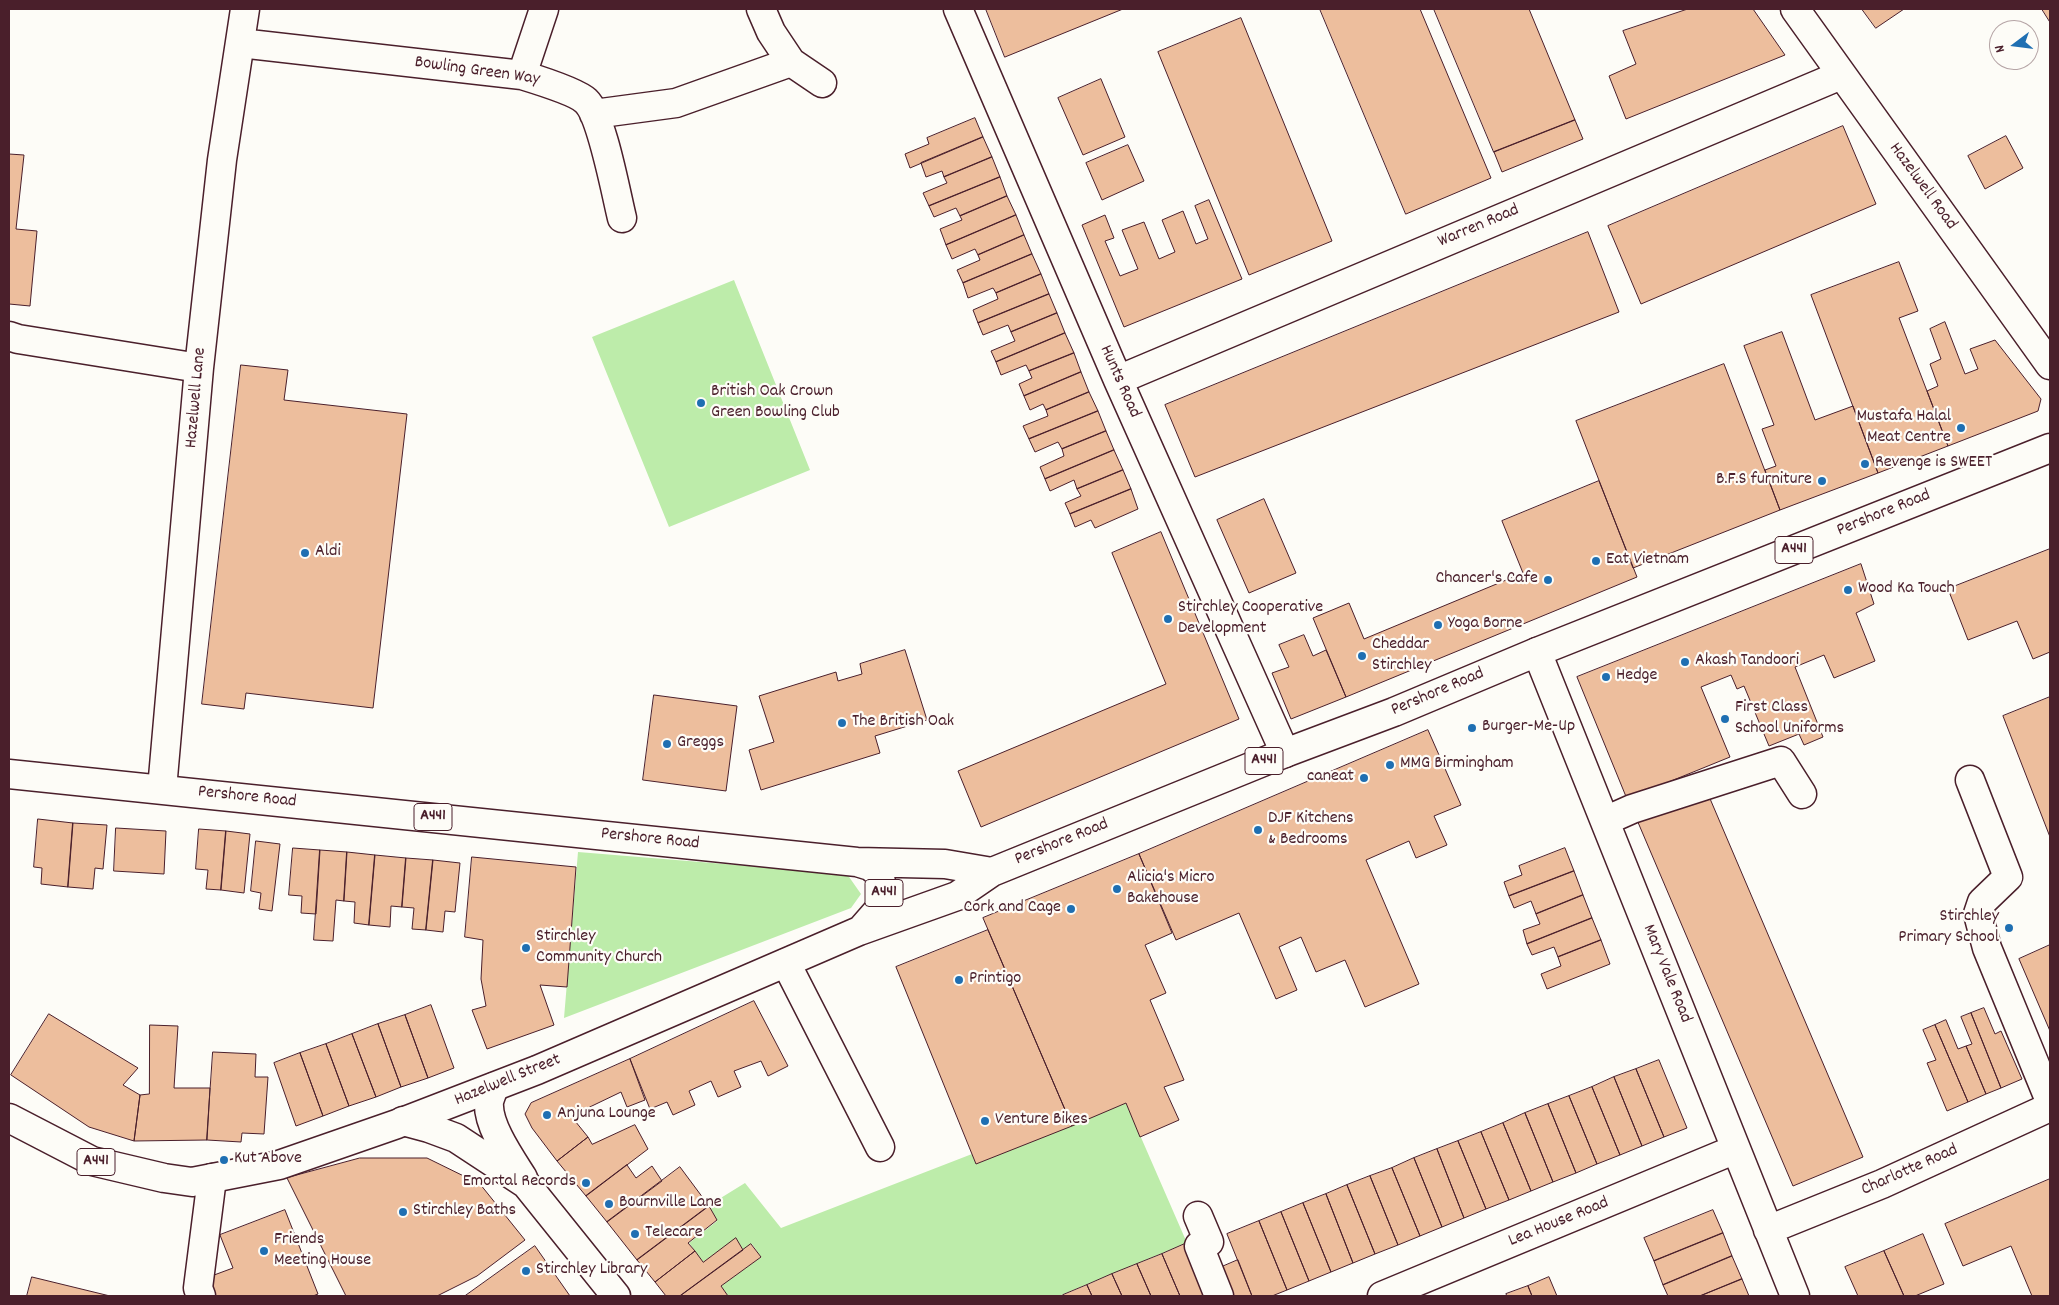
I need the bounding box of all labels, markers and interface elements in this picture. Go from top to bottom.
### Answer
north arrow [1989,20,2039,70]
text: N [1990,43,2011,55]
street label: Bowling Green Way [413,53,541,91]
street label: Hazelwell Road [1883,139,1961,235]
street label: Warren Road [1435,200,1523,254]
street label: Hunts Road [1093,342,1145,422]
street label: Hazelwell Lane [182,347,212,449]
place label: British Oak Crown Green Bowling Club [711,382,840,424]
marker: British Oak Crown Green Bowling Club [695,397,707,409]
place label: Mustafa Halal Meat Centre [1856,407,1951,449]
marker: Mustafa Halal Meat Centre [1955,422,1967,434]
place label: Revenge is SWEET [1875,453,1992,475]
marker: Revenge is SWEET [1859,458,1871,470]
place label: B.F.S furniture [1716,470,1812,492]
marker: B.F.S furniture [1816,475,1828,487]
street label: Pershore Road [1834,485,1934,543]
road number: A441 [1775,536,1813,564]
place label: Aldi [315,542,341,564]
marker: Aldi [299,547,311,559]
place label: Eat Vietnam [1606,550,1689,572]
marker: Eat Vietnam [1590,555,1602,567]
place label: Chancer's Cafe [1435,569,1538,591]
marker: Chancer's Cafe [1542,574,1554,586]
place label: Wood Ka Touch [1858,579,1955,601]
marker: Wood Ka Touch [1842,584,1854,596]
place label: Stirchley Cooperative Development [1178,598,1323,640]
marker: Stirchley Cooperative Development [1162,613,1174,625]
place label: Yoga Borne [1448,614,1523,636]
marker: Yoga Borne [1432,619,1444,631]
place label: Cheddar Stirchley [1372,635,1432,678]
marker: Cheddar Stirchley [1356,650,1368,662]
place label: Akash Tandoori [1695,651,1799,673]
marker: Akash Tandoori [1679,656,1691,668]
street label: Pershore Road [1388,664,1488,722]
place label: Hedge [1616,666,1657,688]
marker: Hedge [1600,671,1612,683]
place label: First Class School Uniforms [1735,698,1844,741]
place label: The British Oak [852,712,954,734]
marker: First Class School Uniforms [1719,713,1731,725]
marker: The British Oak [836,717,848,729]
place label: Burger-Me-Up [1482,717,1575,739]
marker: Burger-Me-Up [1466,722,1478,734]
place label: Greggs [677,733,724,755]
marker: Greggs [661,738,673,750]
road number: A441 [1245,748,1283,774]
place label: MMG Birmingham [1400,754,1514,776]
marker: MMG Birmingham [1384,759,1396,771]
place label: caneat [1307,767,1354,789]
marker: caneat [1358,772,1370,784]
street label: Pershore Road [197,782,297,814]
road number: A441 [414,804,452,830]
place label: DJF Kitchens & Bedrooms [1268,809,1354,852]
street label: Pershore Road [1012,814,1112,872]
street label: Pershore Road [600,824,700,856]
marker: DJF Kitchens & Bedrooms [1252,824,1264,836]
place label: Alicia's Micro Bakehouse [1127,868,1214,911]
road number: A441 [865,880,903,906]
marker: Alicia's Micro Bakehouse [1111,883,1123,895]
place label: Cork and Cage [963,898,1061,920]
marker: Cork and Cage [1065,903,1077,915]
place label: Stirchley Primary School [1898,907,1999,950]
street label: Mary Vale Road [1636,922,1696,1026]
marker: Stirchley Primary School [2003,922,2015,934]
place label: Stirchley Community Church [536,927,662,970]
marker: Stirchley Community Church [520,942,532,954]
place label: Printigo [969,969,1021,991]
marker: Printigo [953,974,965,986]
street label: Hazelwell Street [452,1050,564,1112]
place label: Anjuna Lounge [557,1104,656,1126]
marker: Anjuna Lounge [541,1109,553,1121]
place label: Venture Bikes [995,1110,1088,1132]
marker: Venture Bikes [979,1115,991,1127]
street label: Charlotte Road [1858,1140,1962,1202]
road number: A441 [77,1148,115,1176]
place label: Kut Above [234,1149,302,1171]
marker: Kut Above [218,1154,230,1166]
place label: Emortal Records [463,1172,576,1194]
marker: Emortal Records [580,1177,592,1189]
place label: Bournville Lane [619,1193,722,1215]
street label: Lea House Road [1506,1193,1612,1253]
marker: Bournville Lane [603,1198,615,1210]
place label: Stirchley Baths [413,1201,516,1223]
marker: Stirchley Baths [397,1206,409,1218]
place label: Telecare [645,1223,703,1245]
marker: Telecare [629,1228,641,1240]
place label: Friends Meeting House [274,1230,371,1272]
marker: Friends Meeting House [258,1245,270,1257]
place label: Stirchley Library [536,1260,647,1282]
marker: Stirchley Library [520,1265,532,1277]

